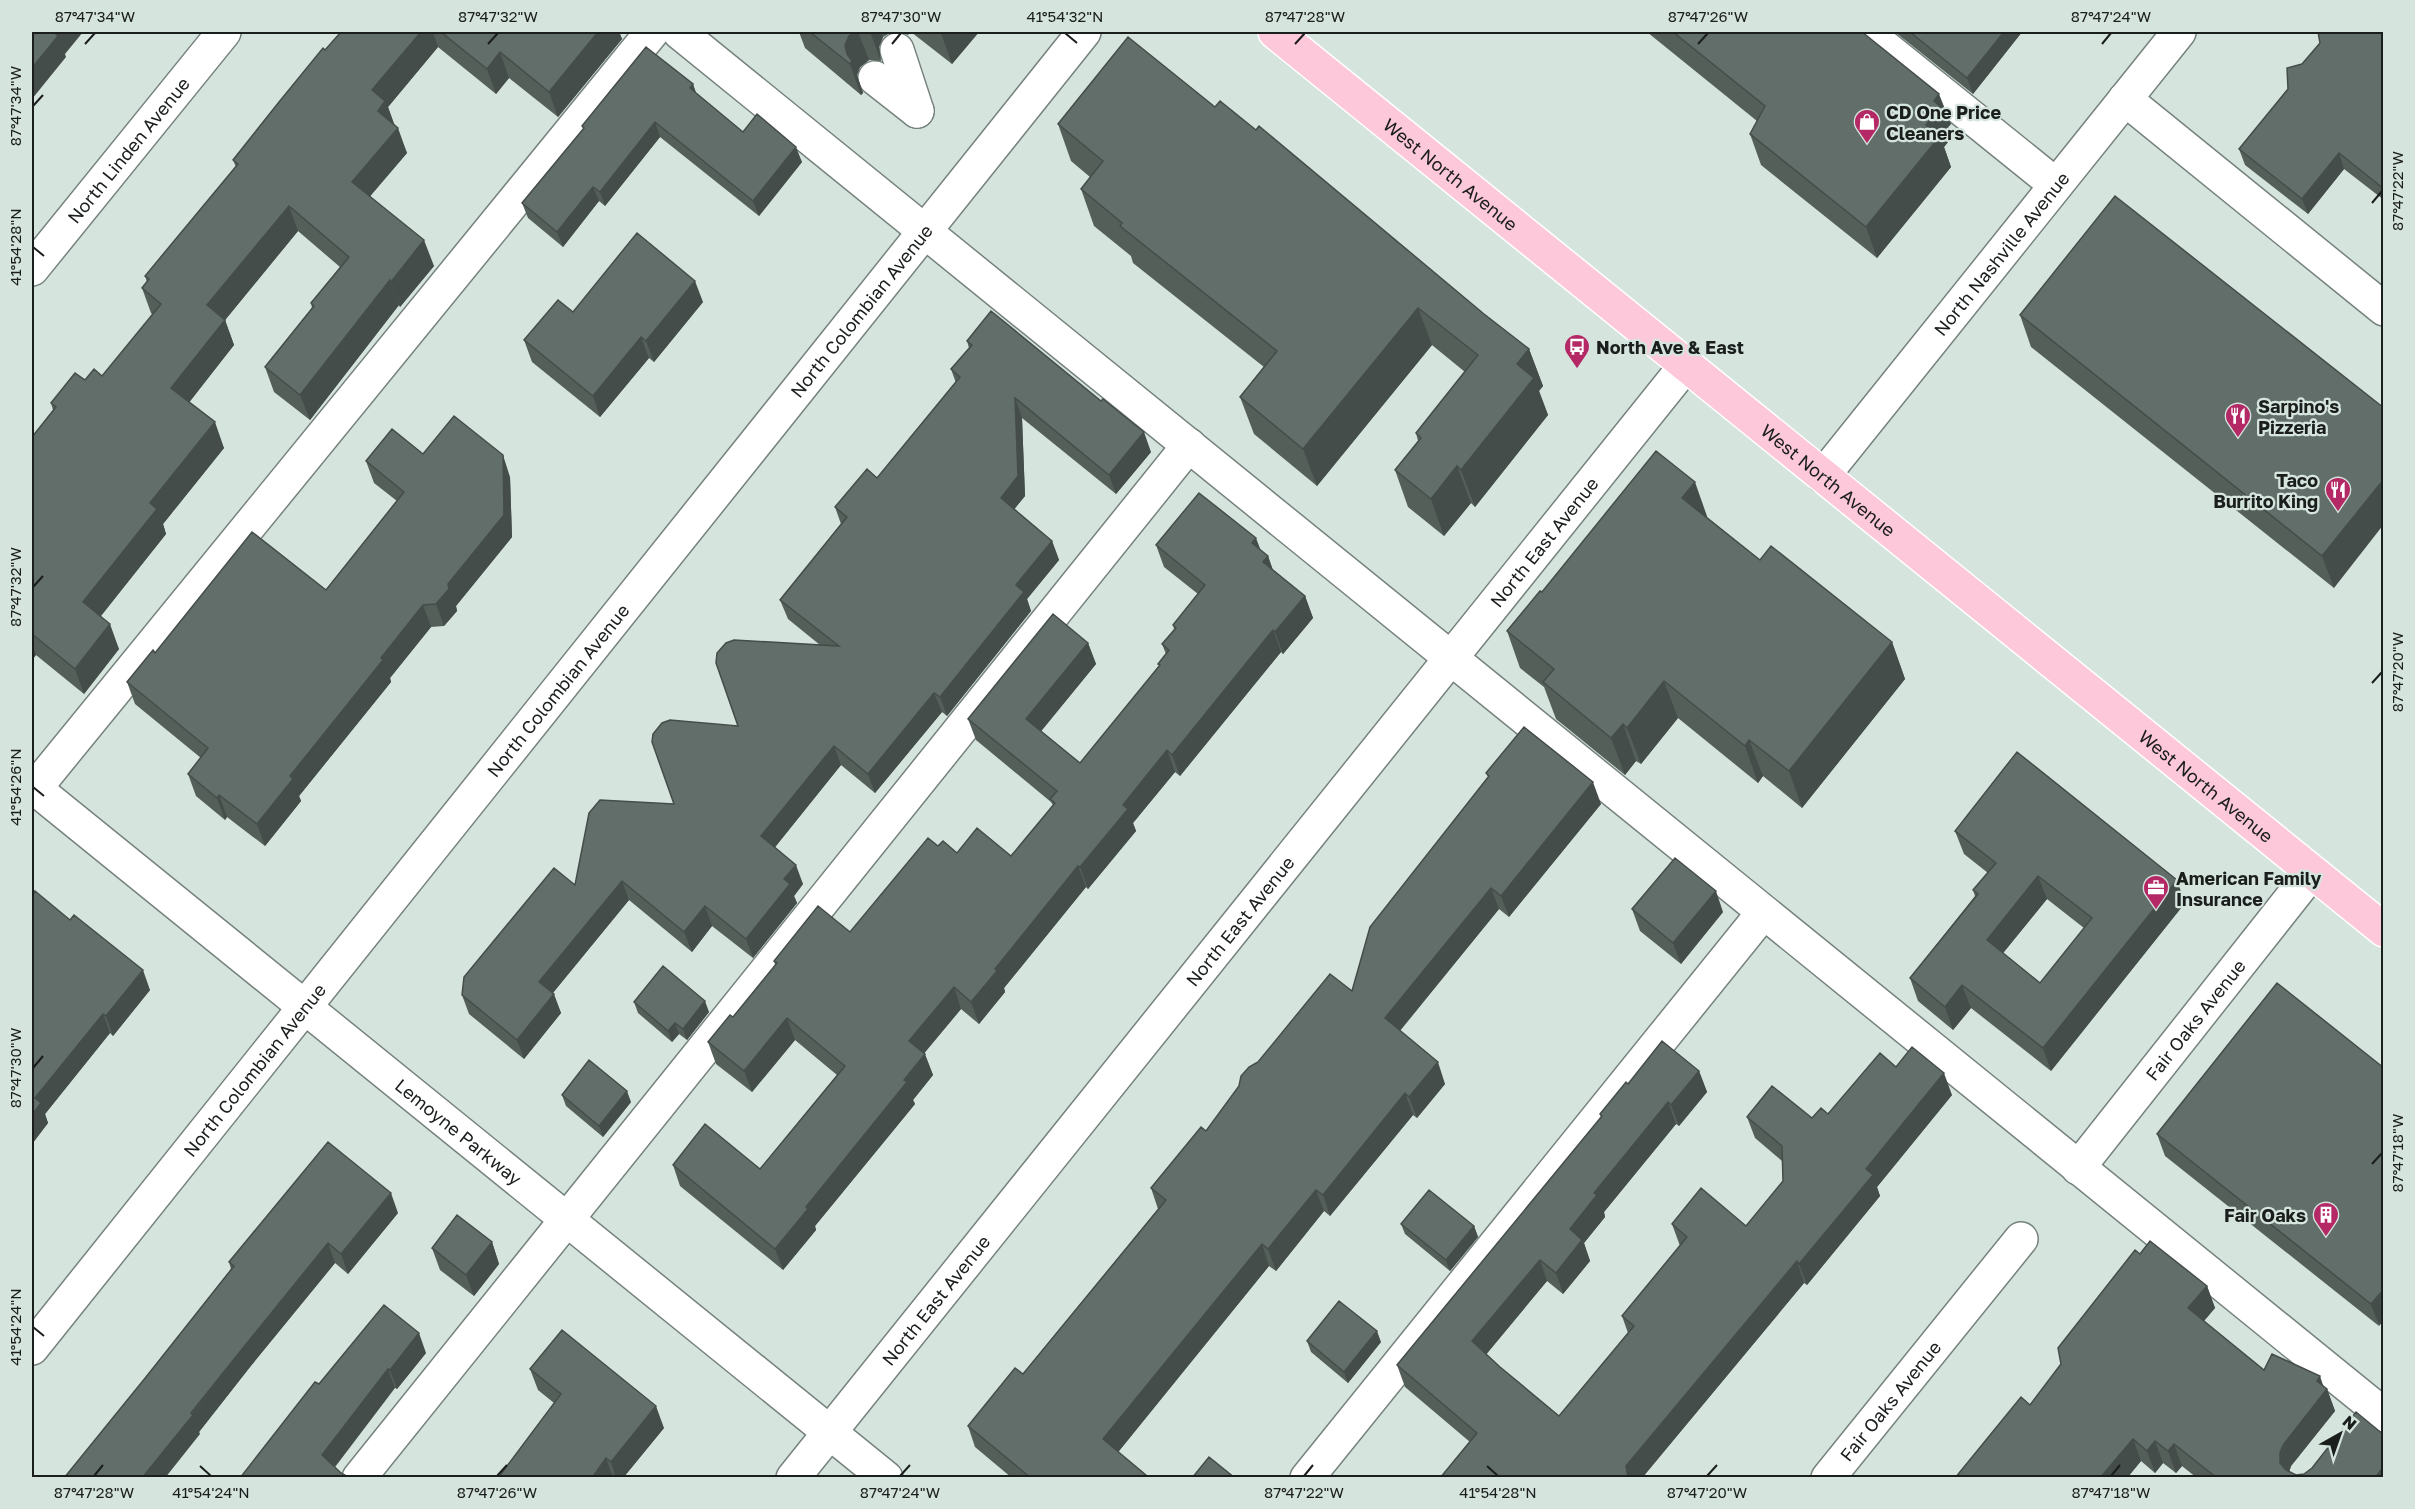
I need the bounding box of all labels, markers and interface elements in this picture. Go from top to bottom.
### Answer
text: 87°47'34"W [55,7,135,25]
text: 87°47'32"W [458,7,538,25]
text: 87°47'30"W [861,7,941,25]
text: 41°54'32"N [1027,7,1103,25]
text: 87°47'28"W [1265,7,1345,25]
text: 87°47'26"W [1668,7,1748,25]
text: 87°47'24"W [2071,7,2151,25]
text: 87°47'34"W [6,66,24,146]
street label: North Linden Avenue [63,73,194,228]
place label: CD One Price Cleaners [1886,101,2001,144]
shop icon: CD One Price Cleaners [1852,107,1882,145]
street label: West North Avenue [1379,113,1522,235]
text: 87°47'22"W [2388,151,2406,231]
street label: North Nashville Avenue [1929,167,2074,340]
text: 41°54'28"N [6,208,24,286]
street label: North Colombian Avenue [785,220,937,402]
bus stop icon: North Ave & East [1562,332,1592,370]
place label: North Ave & East [1596,336,1744,358]
place label: Sarpino's Pizzeria [2258,395,2339,438]
restaurant icon: Sarpino's Pizzeria [2223,401,2253,439]
street label: West North Avenue [1757,419,1900,541]
place label: Taco Burrito King [2213,469,2318,512]
street label: North East Avenue [1485,473,1603,612]
restaurant icon: Taco Burrito King [2323,475,2353,513]
text: 87°47'32"W [6,547,24,627]
street label: North Colombian Avenue [482,599,634,781]
text: 87°47'20"W [2388,632,2406,712]
street label: West North Avenue [2134,725,2278,847]
text: 41°54'26"N [6,748,24,826]
street label: North East Avenue [1181,852,1299,991]
place label: American Family Insurance [2176,867,2321,910]
office icon: American Family Insurance [2141,873,2171,911]
street label: Fair Oaks Avenue [2141,955,2250,1085]
street label: North Colombian Avenue [178,979,330,1161]
text: 87°47'30"W [6,1028,24,1108]
street label: Lemoyne Parkway [391,1074,526,1189]
text: 87°47'18"W [2388,1114,2406,1192]
building icon: Fair Oaks [2311,1200,2341,1238]
place label: Fair Oaks [2224,1204,2306,1226]
street label: North East Avenue [877,1231,994,1370]
text: 41°54'24"N [6,1288,24,1366]
street label: Fair Oaks Avenue [1835,1336,1945,1466]
north arrow [2310,1404,2370,1464]
text: N [2339,1411,2361,1434]
text: 87°47'28"W [54,1483,134,1501]
text: 41°54'24"N [172,1483,250,1501]
text: 87°47'26"W [457,1483,537,1501]
text: 87°47'24"W [860,1483,940,1501]
text: 87°47'22"W [1264,1483,1344,1501]
text: 41°54'28"N [1459,1483,1537,1501]
text: 87°47'20"W [1667,1483,1747,1501]
text: 87°47'18"W [2072,1483,2150,1501]

